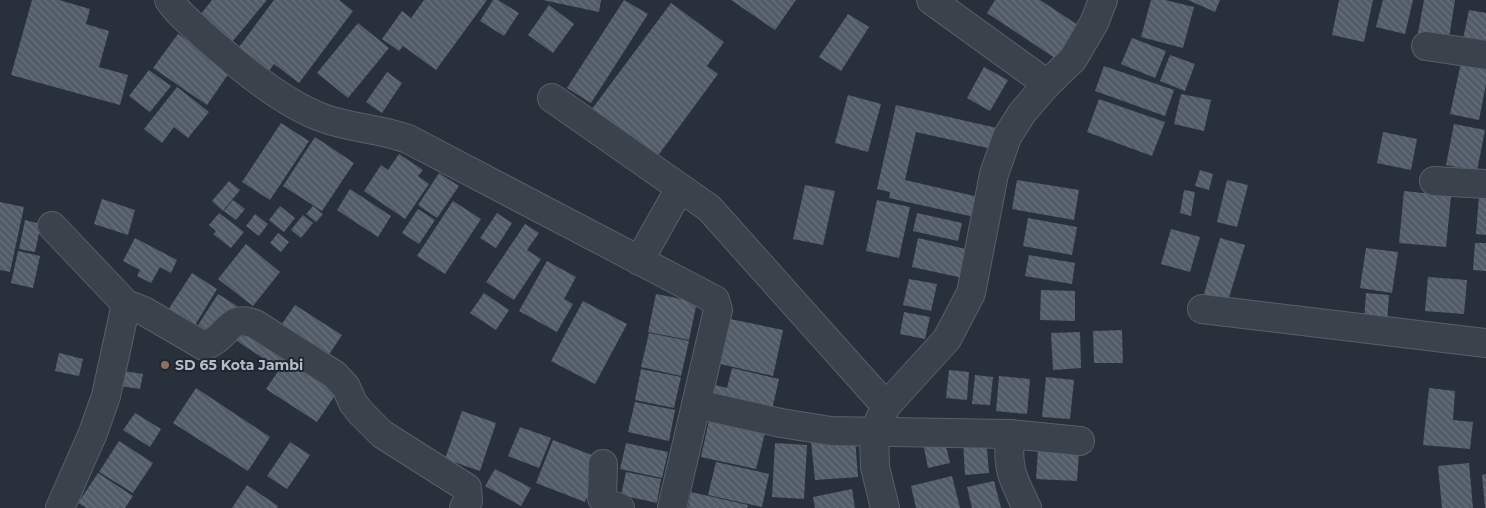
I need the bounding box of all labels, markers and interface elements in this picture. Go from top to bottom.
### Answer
place label: SD 65 Kota Jambi [175,356,303,374]
marker: SD 65 Kota Jambi [159,359,171,371]

